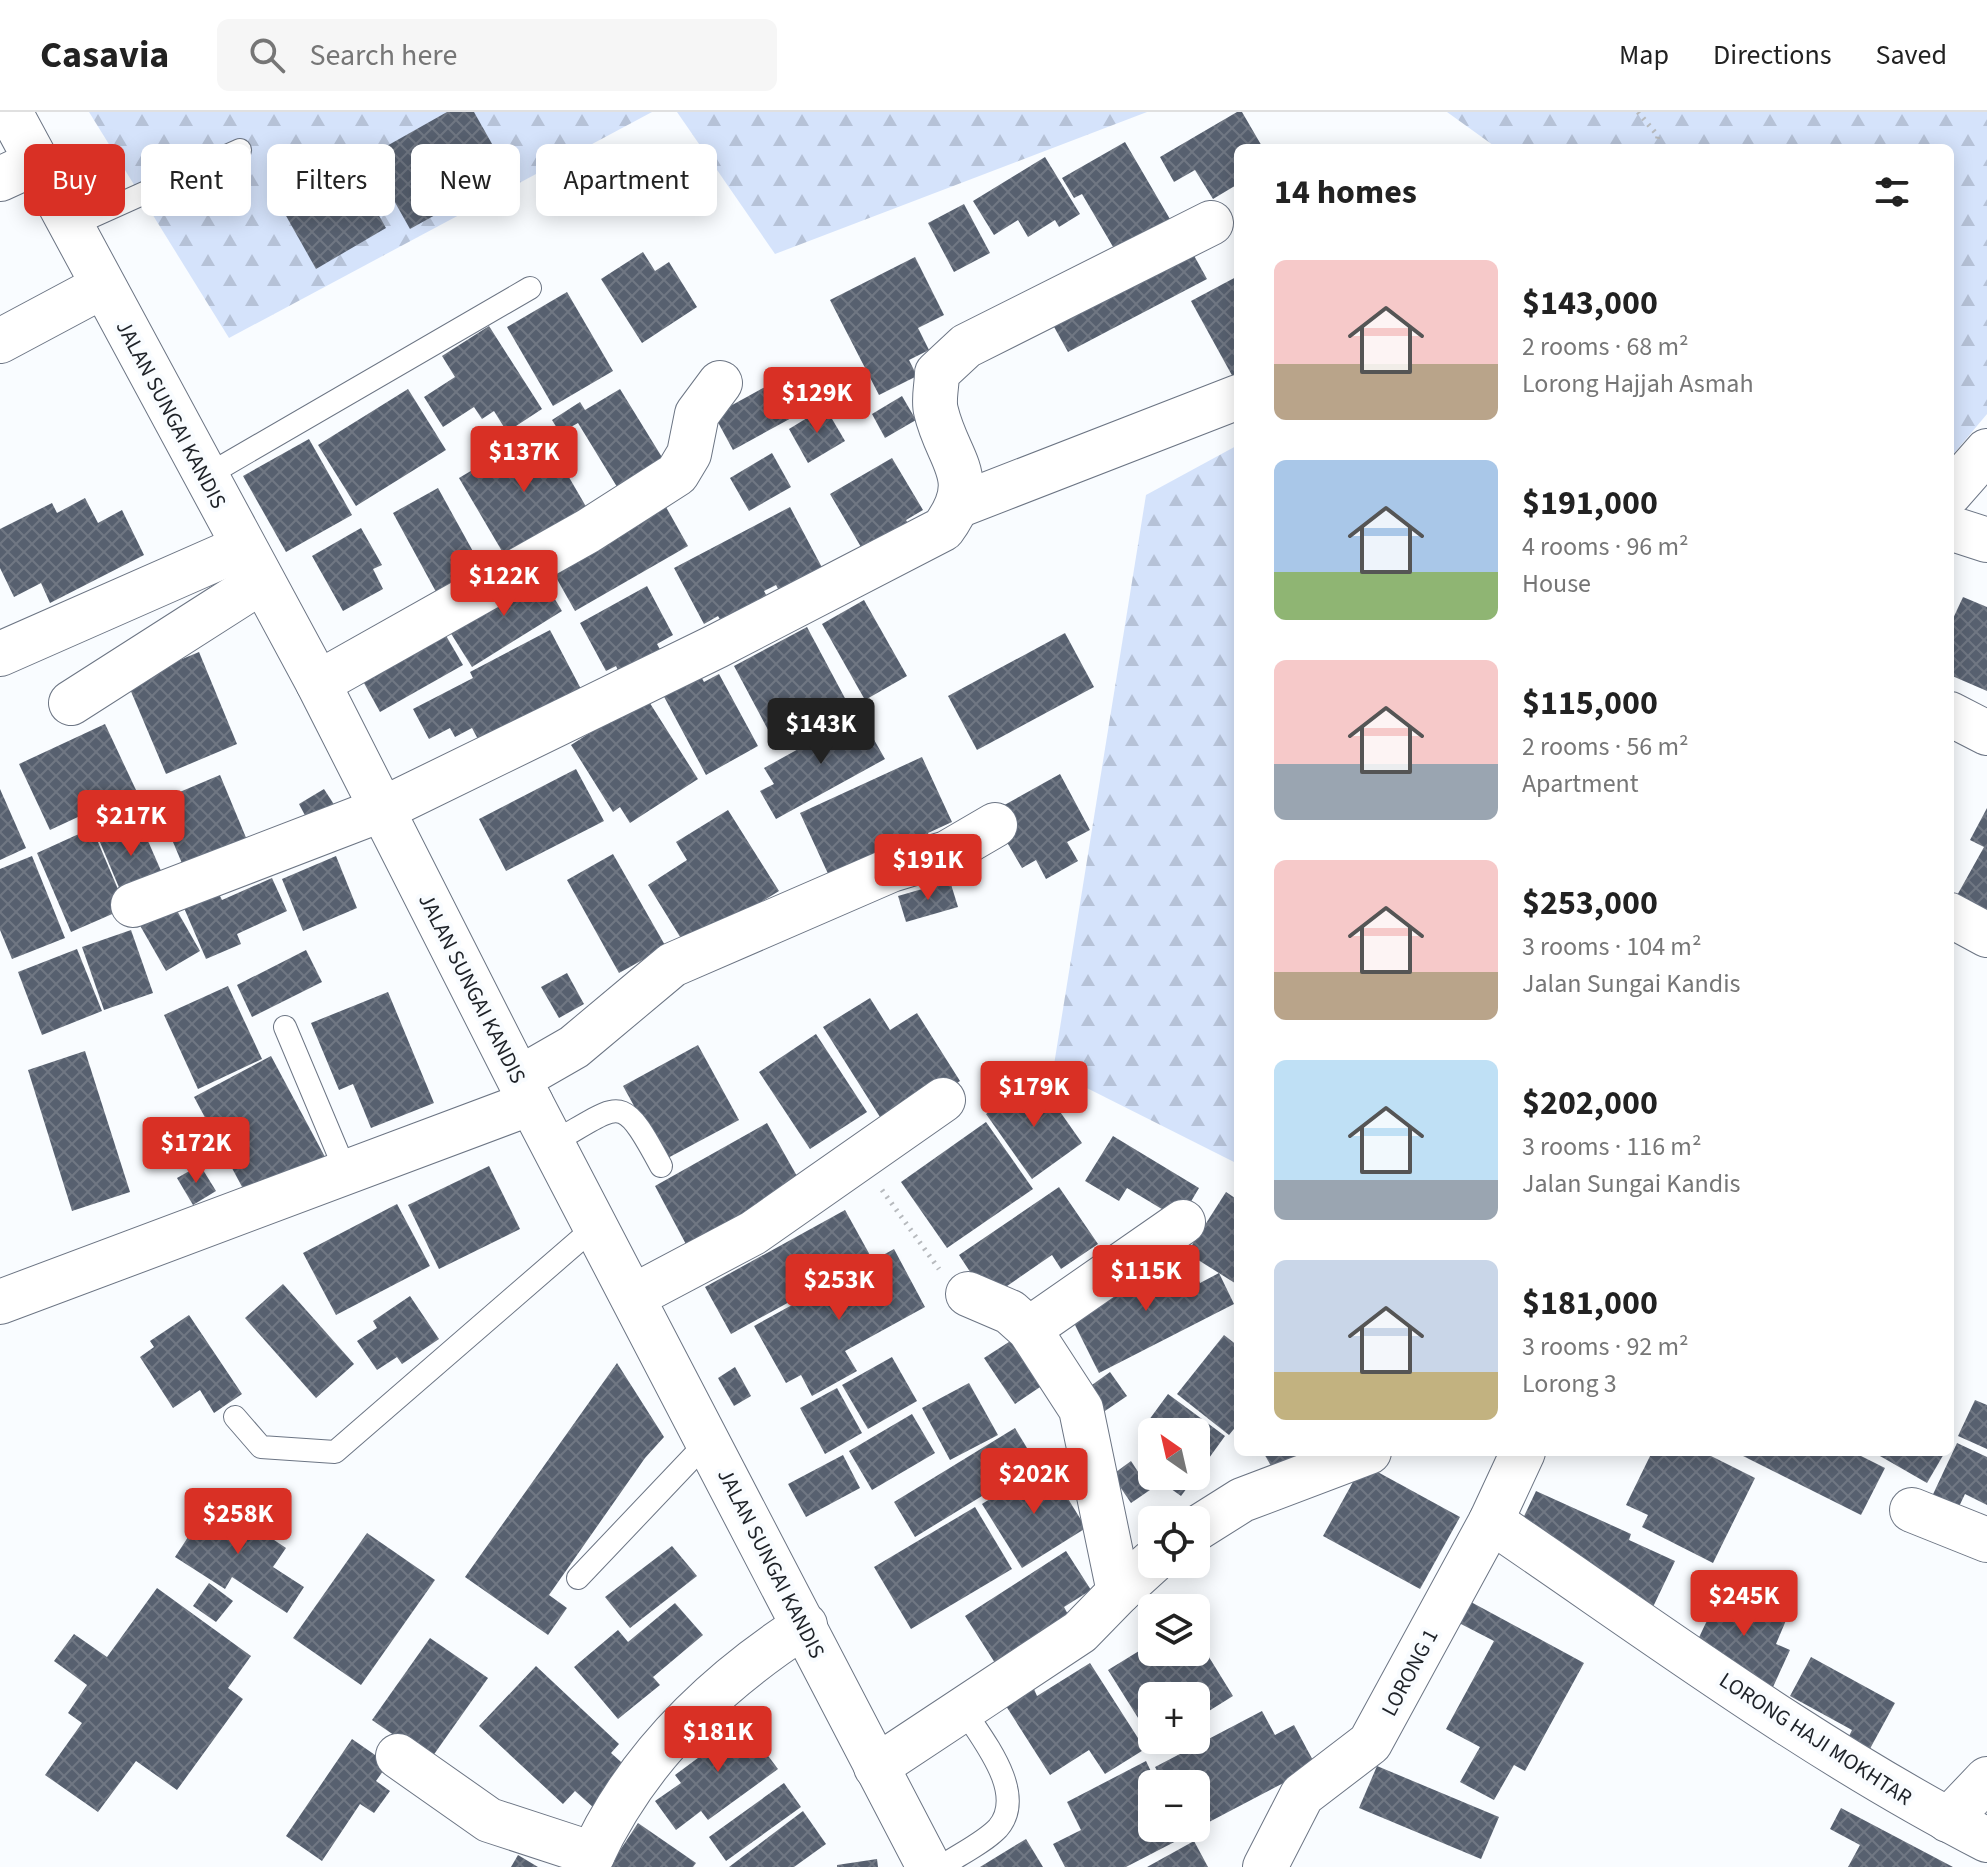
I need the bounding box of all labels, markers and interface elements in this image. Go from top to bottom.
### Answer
search box [217,19,777,91]
text: Casavia [40,28,169,82]
icon: search [245,33,289,77]
text: Search here [309,34,457,77]
text: Map [1619,35,1669,75]
text: Directions [1713,35,1832,75]
text: Saved [1876,35,1947,75]
chip: Buy [24,144,125,216]
chip: Rent [141,144,251,216]
chip: Filters [267,144,395,216]
chip: New [411,144,520,216]
chip: Apartment [536,144,717,216]
text: 14 homes [1274,168,1417,217]
icon: filters [1870,170,1914,214]
text: $143,000 [1522,279,1658,328]
icon: home [1338,292,1434,388]
street label: JALAN SUNGAI KANDIS [108,315,234,514]
text: 2 rooms · 68 m² [1522,328,1689,365]
text: Lorong Hajjah Asmah [1522,365,1754,402]
pin: $129K [761,367,873,435]
text: $129K [782,374,852,411]
pin: $137K [468,426,580,494]
text: $137K [489,433,559,470]
text: $191,000 [1522,479,1658,528]
icon: home [1338,492,1434,588]
text: 4 rooms · 96 m² [1522,528,1689,565]
pin: $122K [448,550,560,618]
text: $122K [469,557,539,594]
text: House [1522,565,1591,602]
text: $115,000 [1522,679,1658,728]
icon: home [1338,692,1434,788]
pin: $143K [765,698,877,766]
text: $143K [786,705,856,742]
text: 2 rooms · 56 m² [1522,728,1689,765]
text: Apartment [1522,765,1639,802]
pin: $217K [75,790,187,858]
text: $217K [96,797,166,834]
pin: $191K [872,834,984,902]
text: $191K [893,841,963,878]
text: $253,000 [1522,879,1658,928]
street label: JALAN SUNGAI KANDIS [410,888,534,1089]
icon: home [1338,892,1434,988]
text: 3 rooms · 104 m² [1522,928,1701,965]
text: Jalan Sungai Kandis [1522,965,1740,1002]
pin: $179K [978,1061,1090,1129]
text: $179K [999,1068,1069,1105]
text: $202,000 [1522,1079,1658,1128]
icon: home [1338,1092,1434,1188]
pin: $172K [140,1117,252,1185]
text: $172K [161,1124,231,1161]
text: 3 rooms · 116 m² [1522,1128,1701,1165]
text: Jalan Sungai Kandis [1522,1165,1740,1202]
pin: $115K [1090,1245,1202,1313]
text: $115K [1111,1252,1181,1289]
pin: $253K [783,1254,895,1322]
text: $253K [804,1261,874,1298]
text: $181,000 [1522,1279,1658,1328]
icon: home [1338,1292,1434,1388]
text: 3 rooms · 92 m² [1522,1328,1689,1365]
text: Lorong 3 [1522,1365,1617,1402]
north arrow [1138,1418,1210,1490]
map controls [1138,1418,1210,1842]
pin: $202K [978,1448,1090,1516]
text: $202K [999,1455,1069,1492]
street label: JALAN SUNGAI KANDIS [709,1463,833,1664]
pin: $258K [182,1488,294,1556]
text: $258K [203,1495,273,1532]
button: locate [1138,1506,1210,1578]
pin: $245K [1688,1570,1800,1638]
text: $245K [1709,1577,1779,1614]
button: layers [1138,1594,1210,1666]
street label: LORONG 1 [1373,1623,1446,1722]
street label: LORONG HAJI MOKHTAR [1713,1664,1918,1813]
button: + [1138,1682,1210,1754]
pin: $181K [662,1706,774,1774]
text: $181K [683,1713,753,1750]
button: − [1138,1770,1210,1842]

